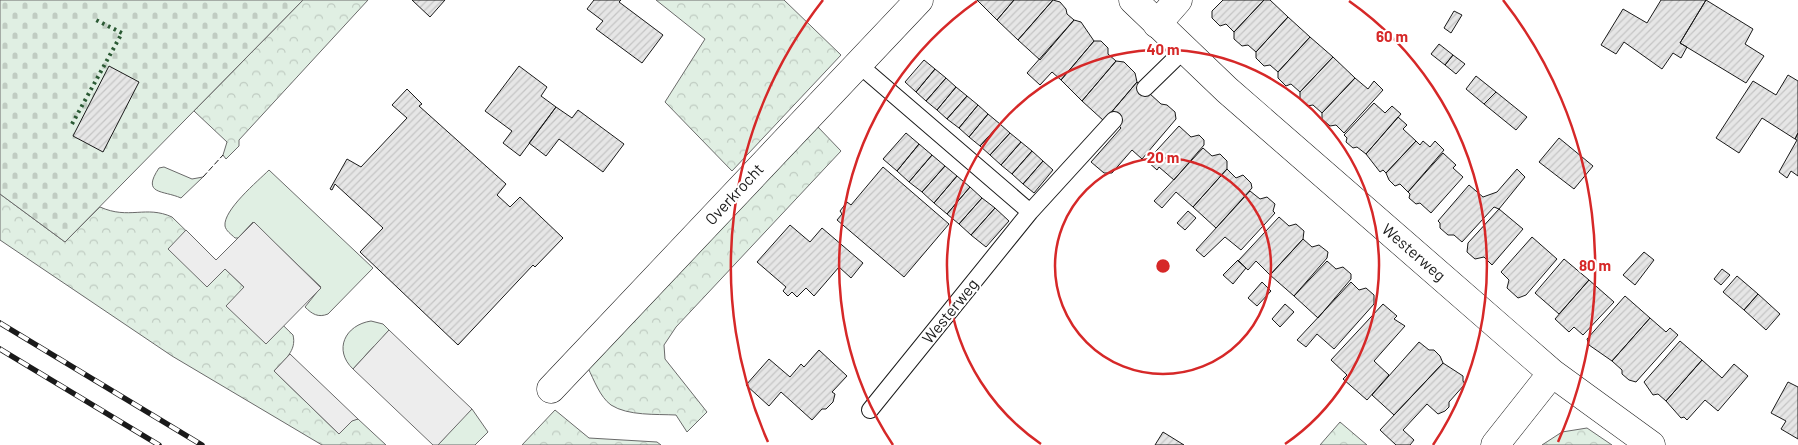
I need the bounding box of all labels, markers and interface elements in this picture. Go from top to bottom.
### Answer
text: 60 m [1376,27,1408,45]
text: 40 m [1146,40,1180,58]
text: 20 m [1147,148,1179,166]
street label: Overkrocht [700,159,767,228]
street label: Westerweg [1379,219,1450,284]
text: 80 m [1579,256,1611,274]
centre of rings [1154,257,1172,275]
street label: Westerweg [918,274,982,347]

